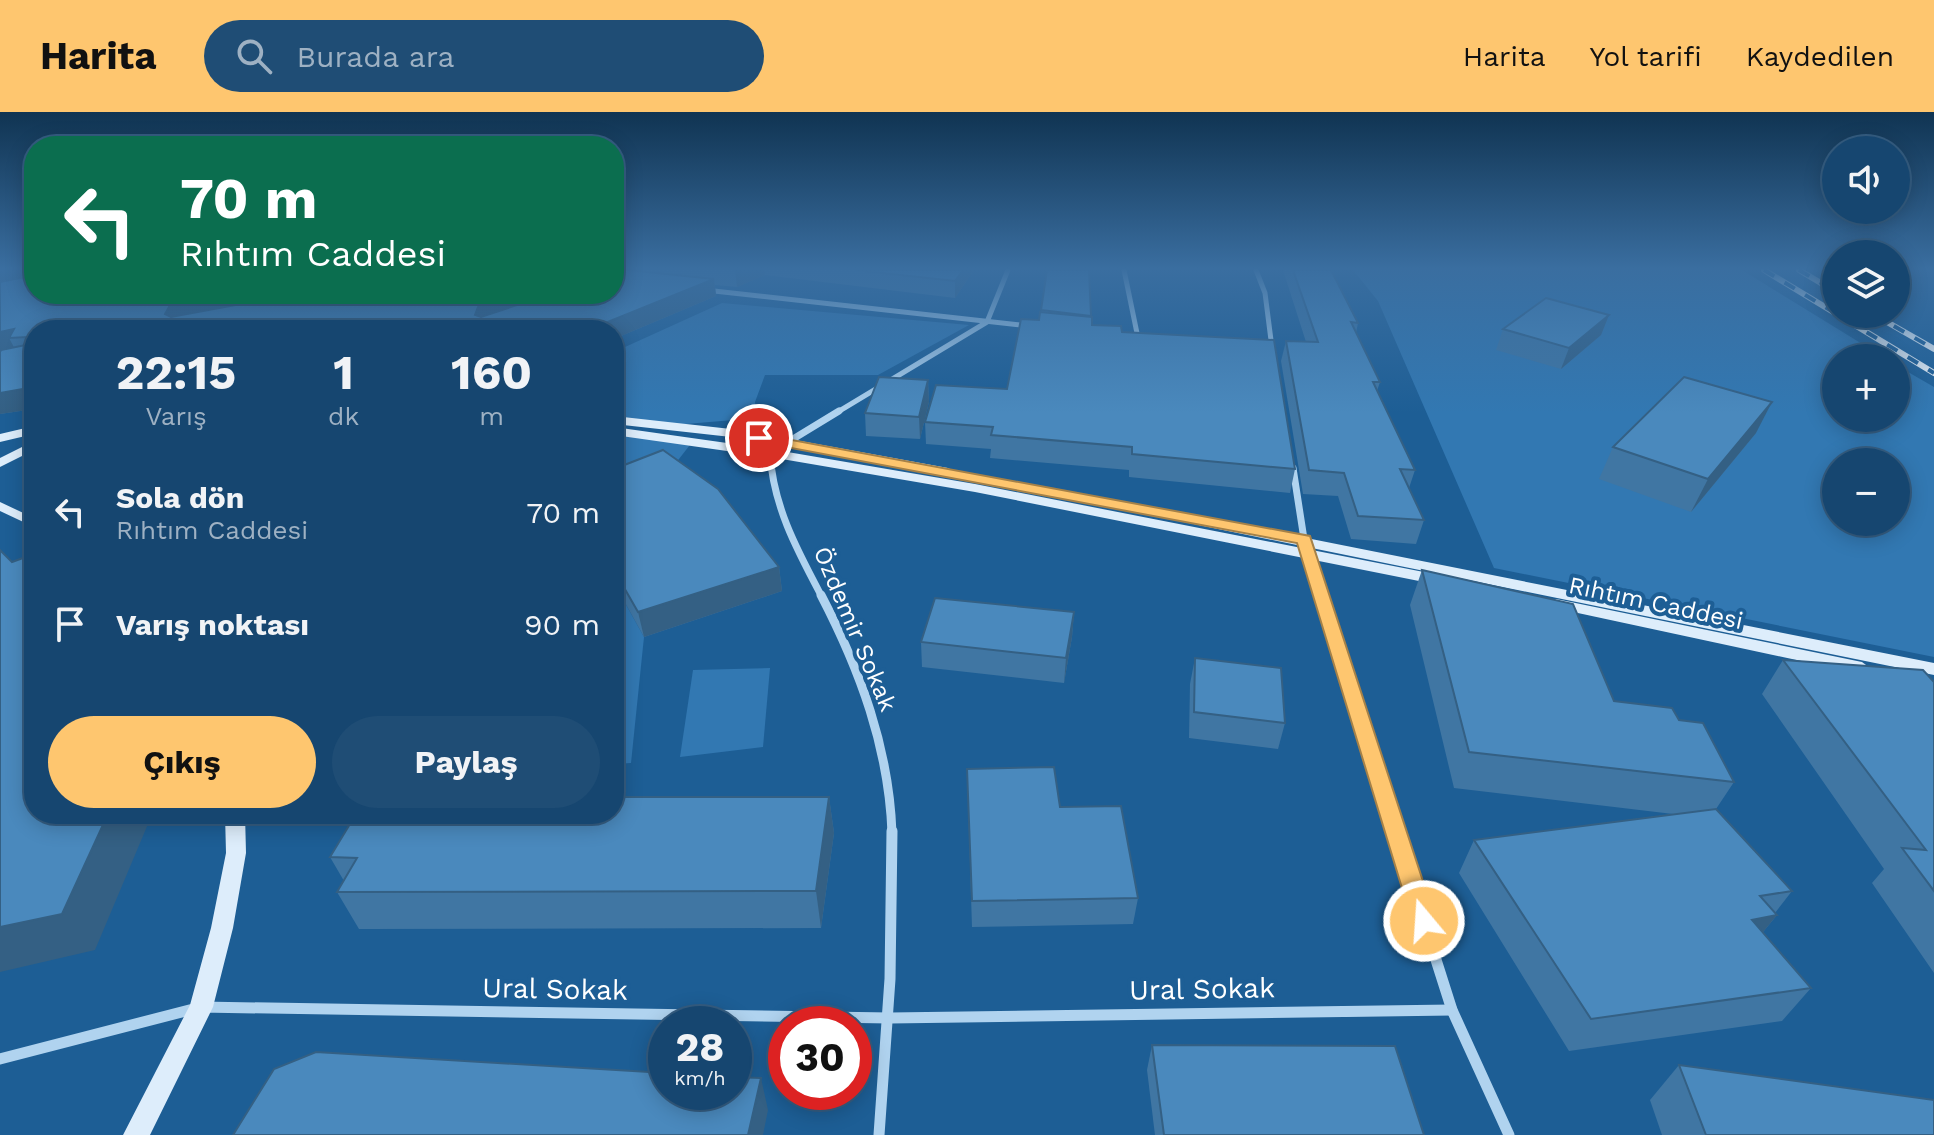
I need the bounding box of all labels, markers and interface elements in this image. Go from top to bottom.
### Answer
search box [204,20,764,92]
text: Harita [40,34,156,78]
icon: search [232,34,276,78]
text: Burada ara [296,39,454,74]
text: Harita [1463,40,1545,73]
text: Yol tarifi [1589,40,1702,73]
text: Kaydedilen [1746,40,1894,73]
map controls [1822,136,1910,536]
button: sound [1822,136,1910,224]
text: 70 m [180,166,317,232]
icon: left [48,168,152,272]
text: Rıhtım Caddesi [180,233,446,275]
button: layers [1822,240,1910,328]
text: 22:15 [116,344,236,401]
text: 1 [333,344,354,401]
text: 160 [451,344,532,401]
button: + [1822,344,1910,432]
text: Varış [145,401,207,431]
text: dk [328,401,359,431]
text: m [479,401,504,431]
pin [725,404,793,472]
icon: arrive [737,416,781,460]
button: − [1822,448,1910,536]
text: Sola dön [116,480,244,515]
icon: left [48,490,92,534]
text: 70 m [526,495,600,530]
text: Rıhtım Caddesi [116,515,308,545]
street label: Özdemir Sokak [808,542,902,716]
street label: Rıhtım Caddesi [1566,571,1746,635]
icon: arrive [48,602,92,646]
text: Varış noktası [116,607,309,642]
text: 90 m [524,607,600,642]
button: Çıkış [48,716,316,808]
button: Paylaş [332,716,600,808]
position arrow [1382,879,1466,963]
street label: Ural Sokak [482,971,628,1007]
street label: Ural Sokak [1129,971,1275,1007]
speed limit sign: 30 [768,1006,872,1110]
text: 28 [676,1024,724,1071]
text: km/h [674,1066,726,1090]

